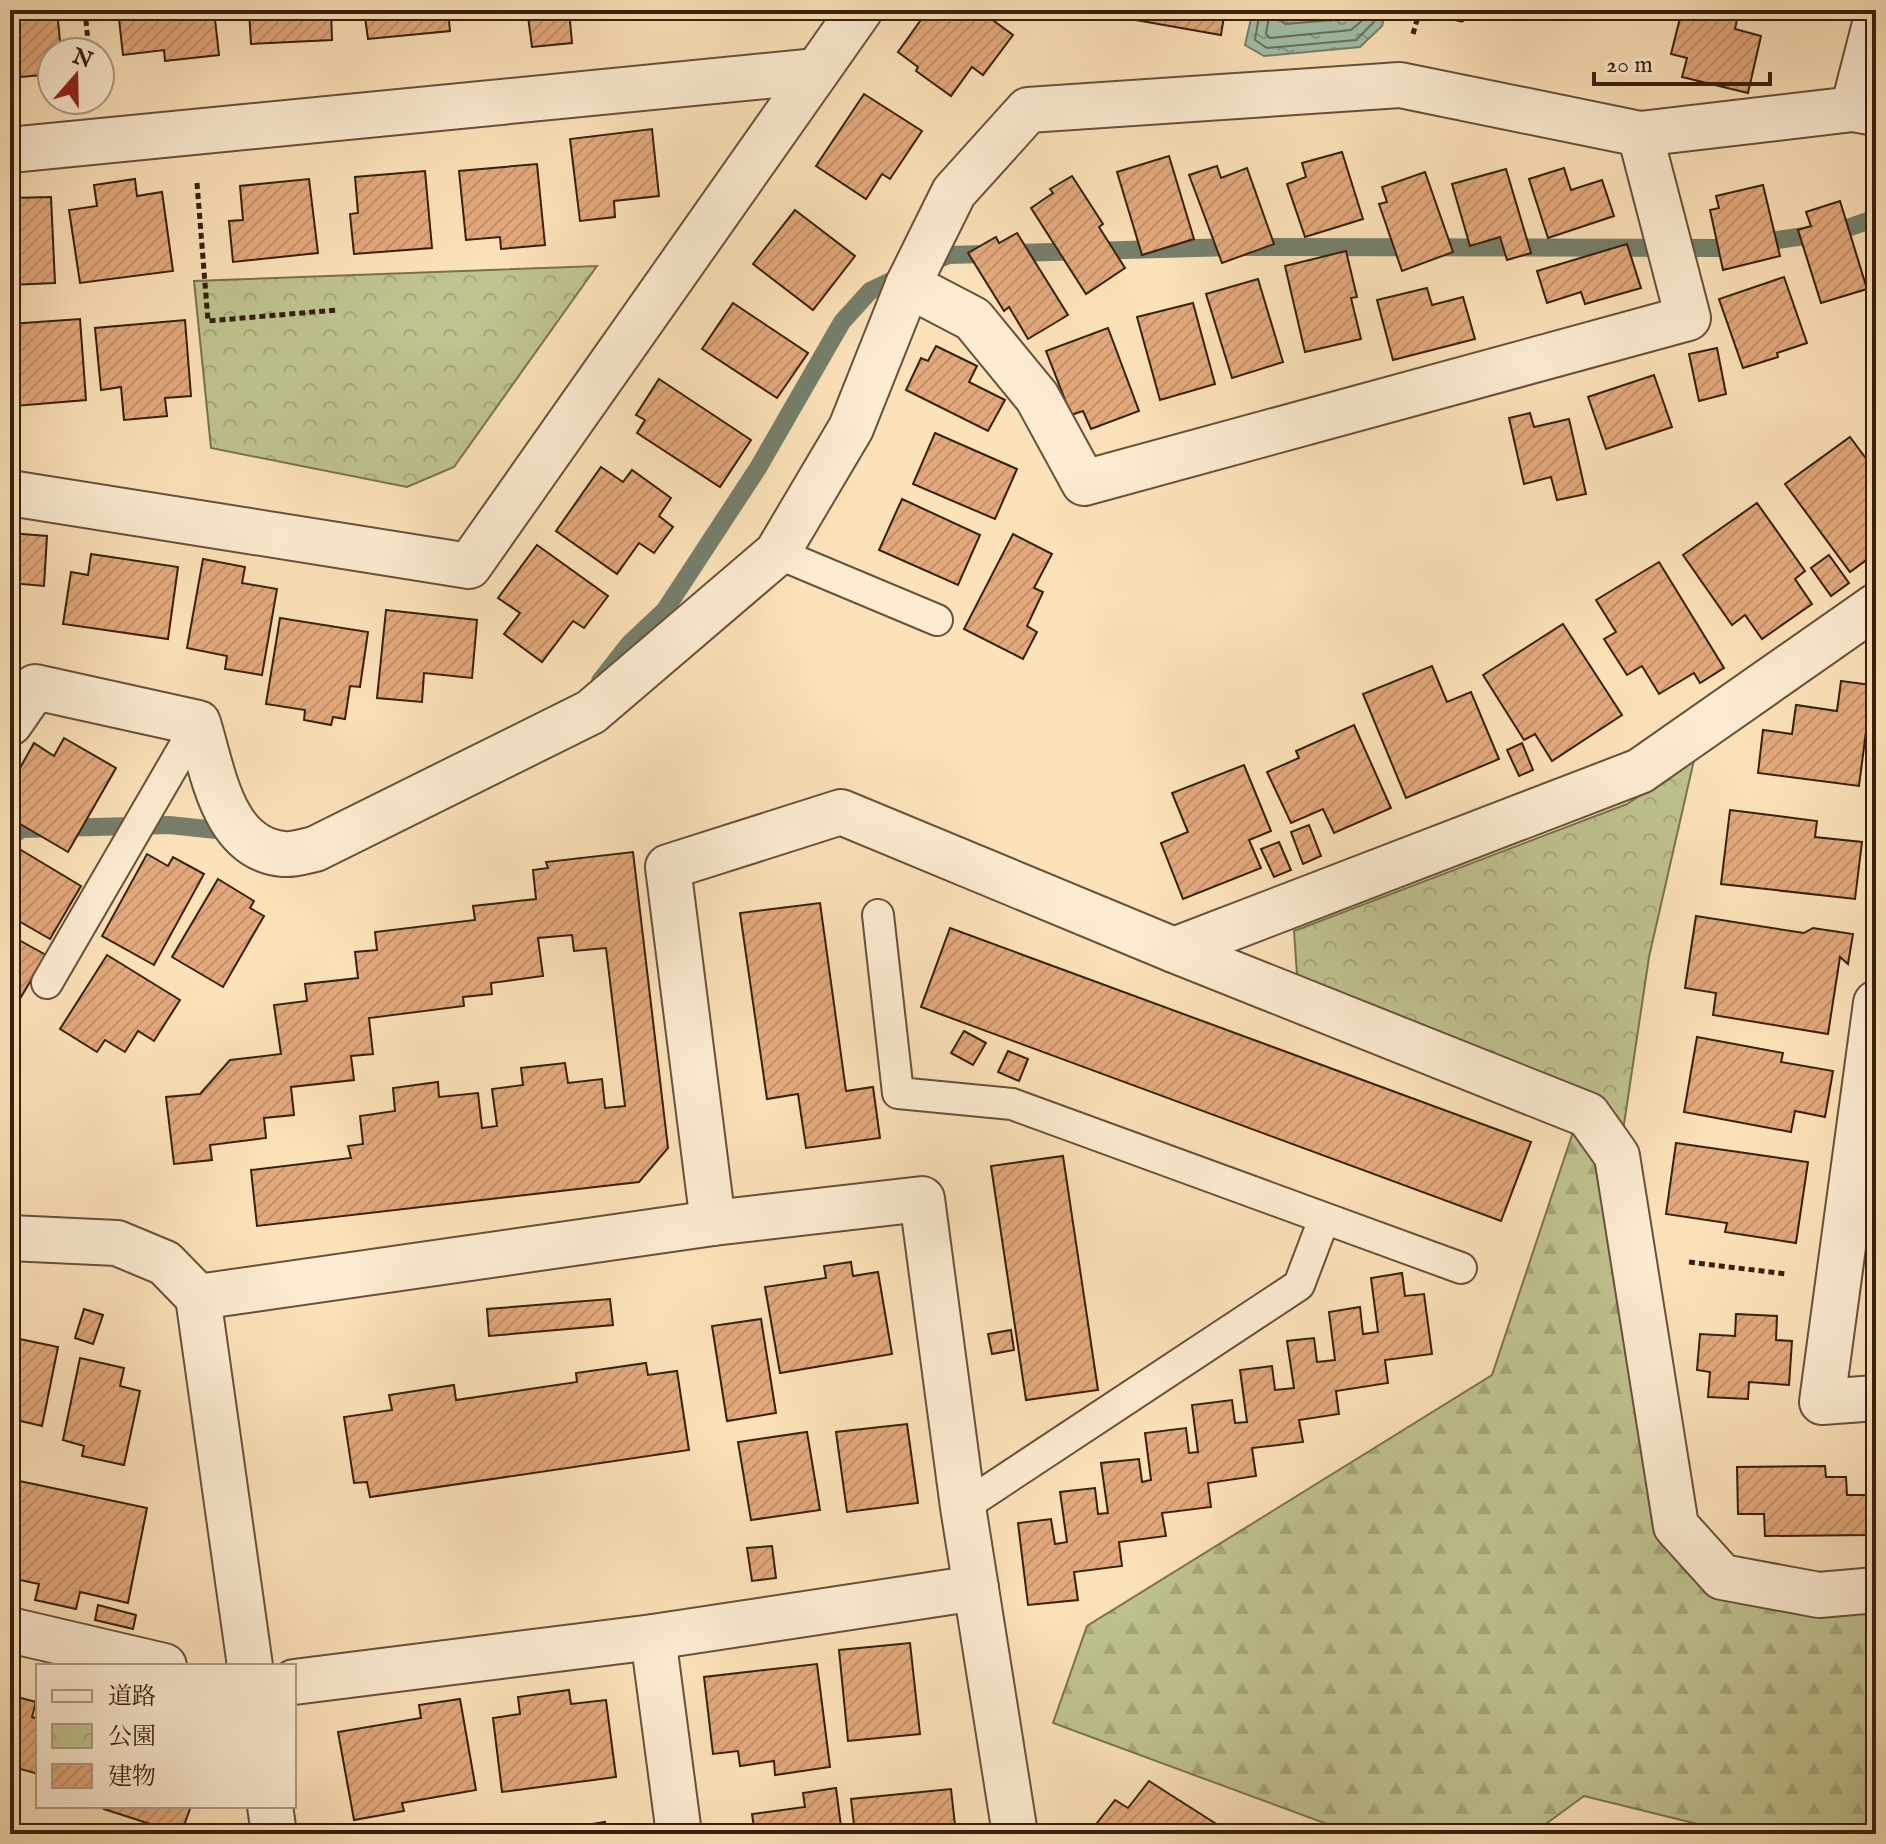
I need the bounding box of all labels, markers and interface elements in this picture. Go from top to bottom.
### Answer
north arrow [36,36,116,116]
scale bar [1594,36,1770,86]
text: N [67,42,96,75]
text: 20 m [1606,50,1653,81]
legend [36,1664,296,1808]
text: 道路 [108,1682,156,1713]
text: 公園 [108,1722,156,1753]
text: 建物 [108,1762,156,1793]

